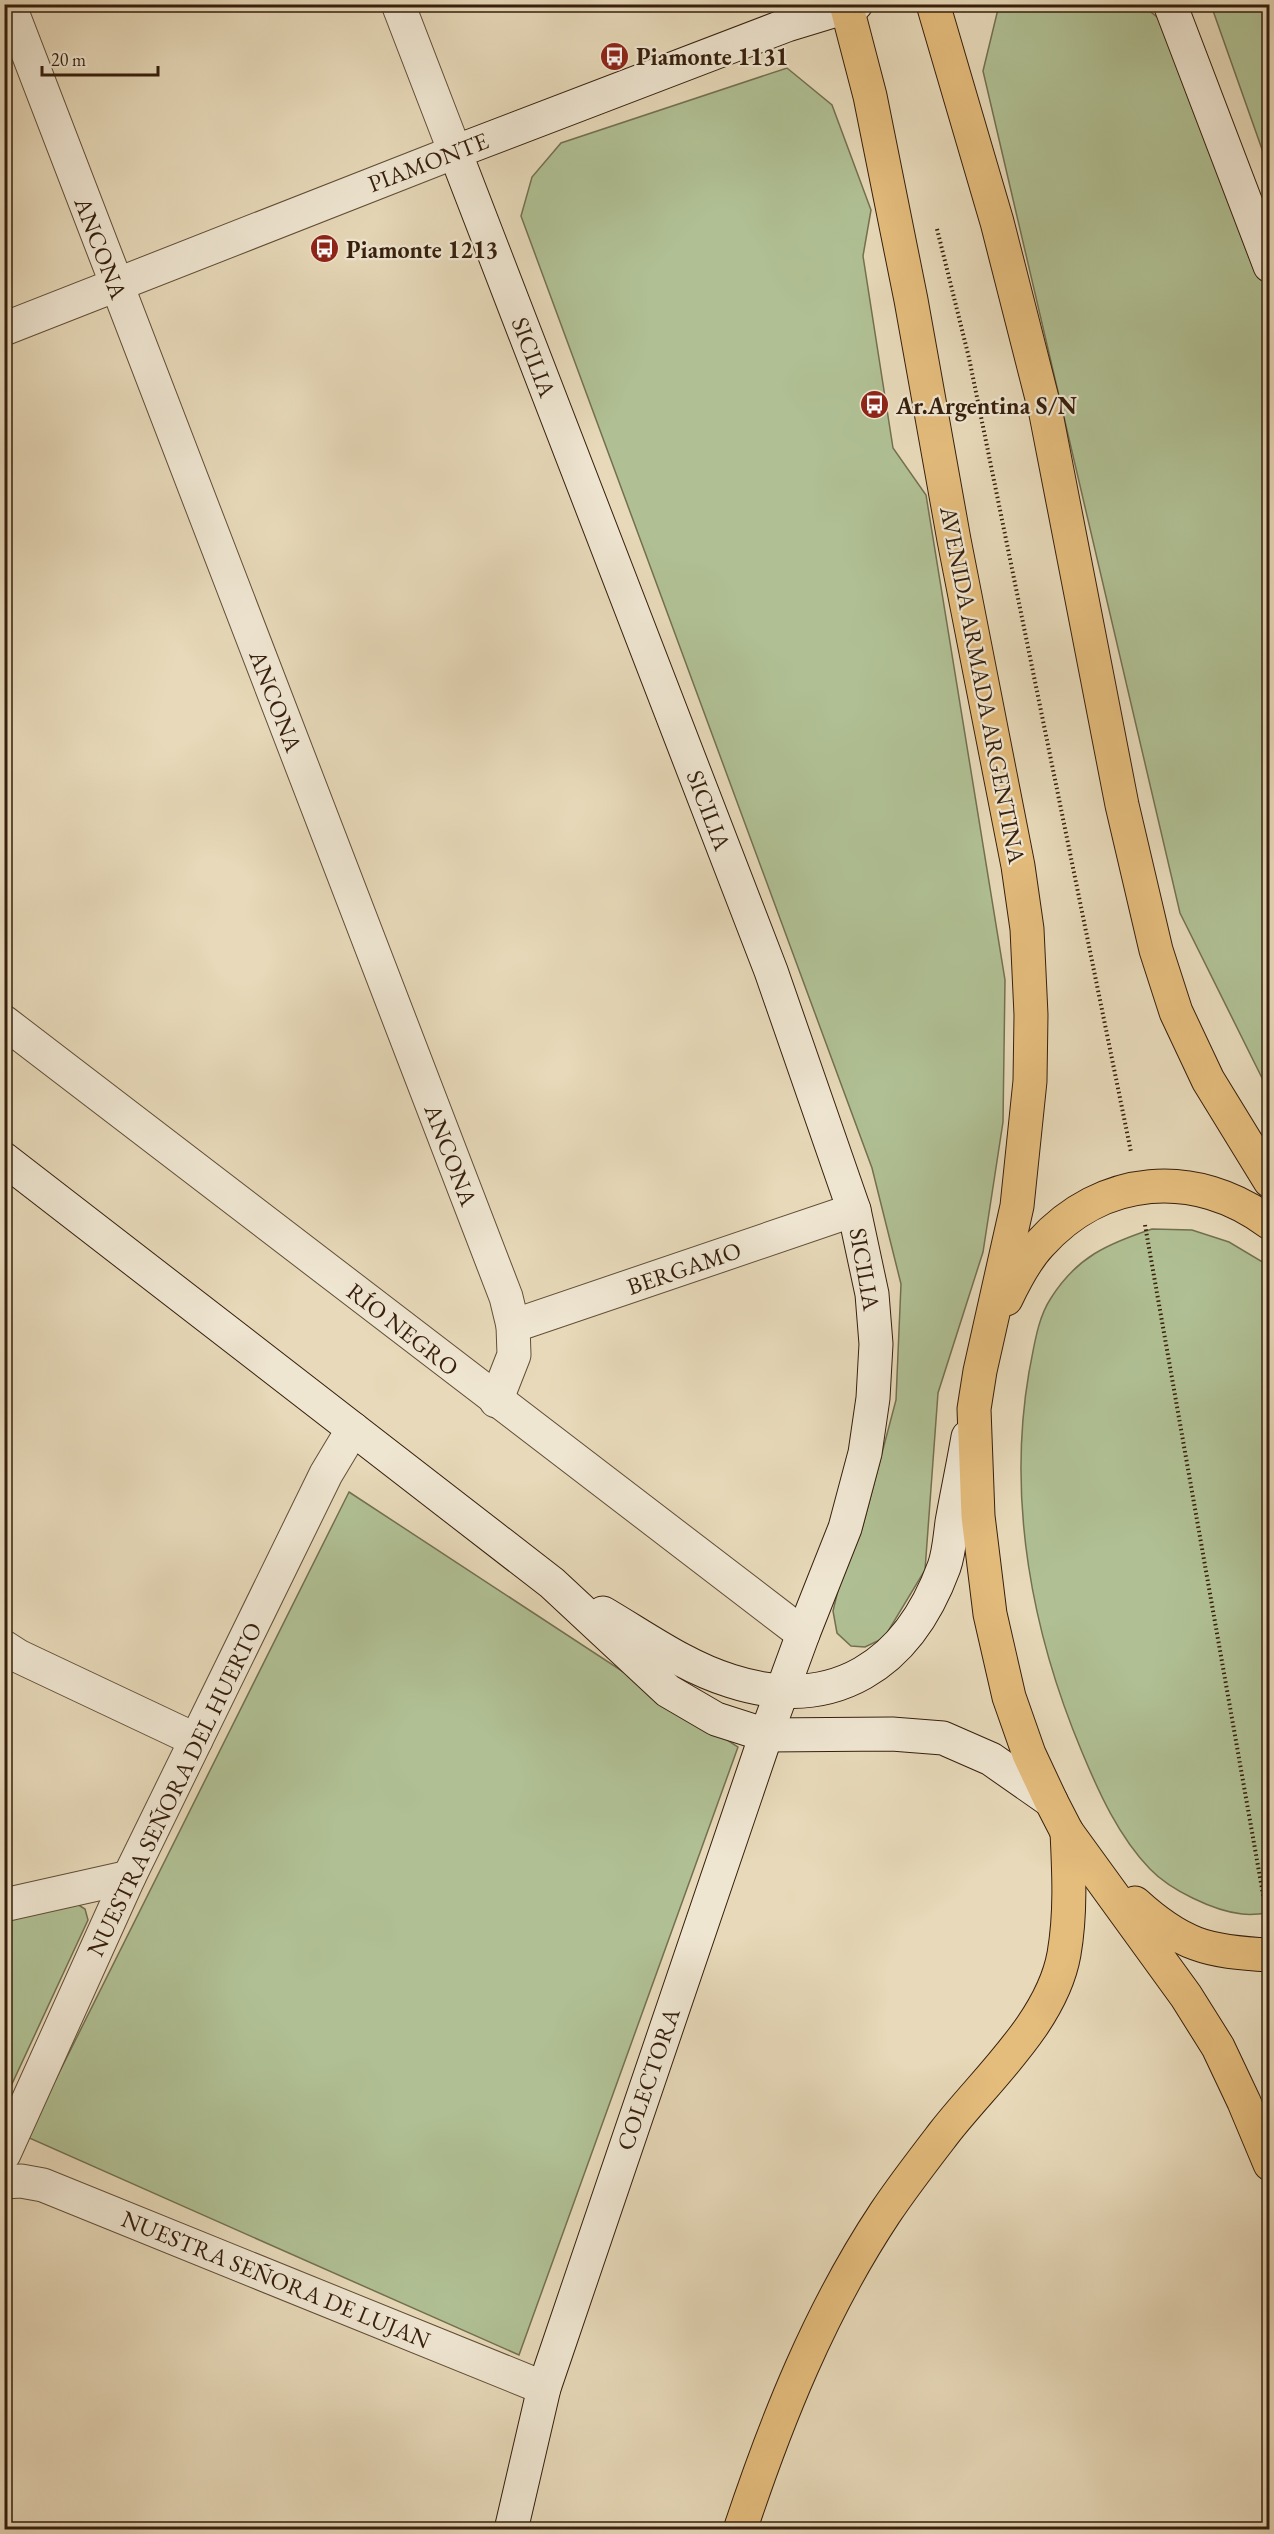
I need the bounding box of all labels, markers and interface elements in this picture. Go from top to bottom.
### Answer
scale bar [42,39,158,77]
bus stop icon: Piamonte 1131 [599,40,631,72]
place label: Piamonte 1131 [636,41,788,72]
text: 20 m [51,48,86,71]
street label: PIAMONTE [363,125,493,199]
street label: ANCONA [67,192,135,304]
bus stop icon: Piamonte 1213 [309,233,341,265]
place label: Piamonte 1213 [346,234,498,265]
street label: SICILIA [505,313,564,402]
bus stop icon: Ar.Argentina S/N [859,389,891,421]
place label: Ar.Argentina S/N [895,390,1077,422]
street label: AVENIDA ARMADA ARGENTINA [933,503,1033,867]
street label: ANCONA [242,645,310,757]
street label: SICILIA [680,766,739,855]
street label: ANCONA [417,1099,485,1211]
street label: SICILIA [843,1225,888,1313]
street label: BERGAMO [623,1234,745,1302]
street label: RÍO NEGRO [341,1276,465,1382]
street label: NUESTRA SEÑORA DEL HUERTO [79,1617,269,1961]
street label: COLECTORA [609,2003,687,2154]
street label: NUESTRA SEÑORA DE LUJAN [117,2203,435,2355]

